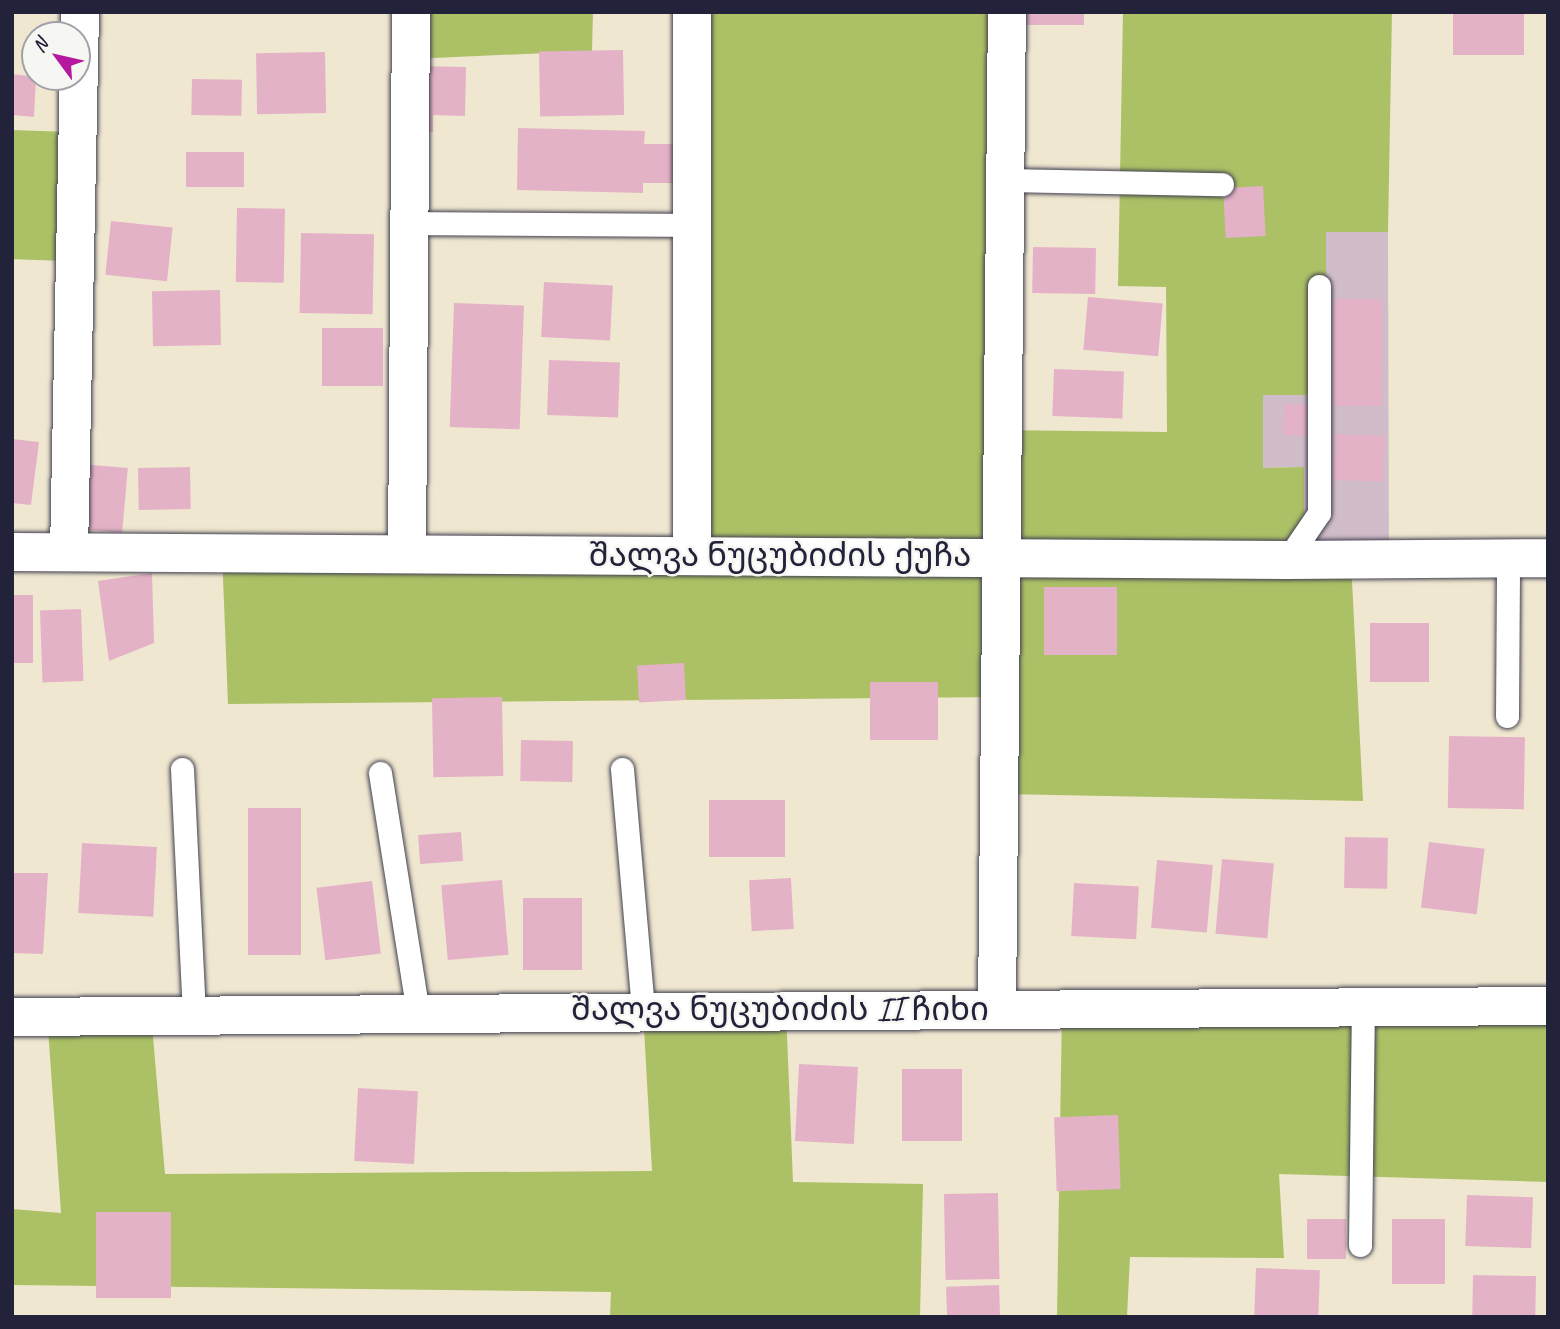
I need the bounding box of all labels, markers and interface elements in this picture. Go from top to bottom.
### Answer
north arrow [21,21,91,91]
text: N [27,34,53,57]
street label: შალვა ნუცუბიძის ქუჩა [589,536,971,576]
street label: შალვა ნუცუბიძის II ჩიხი [571,990,989,1030]

